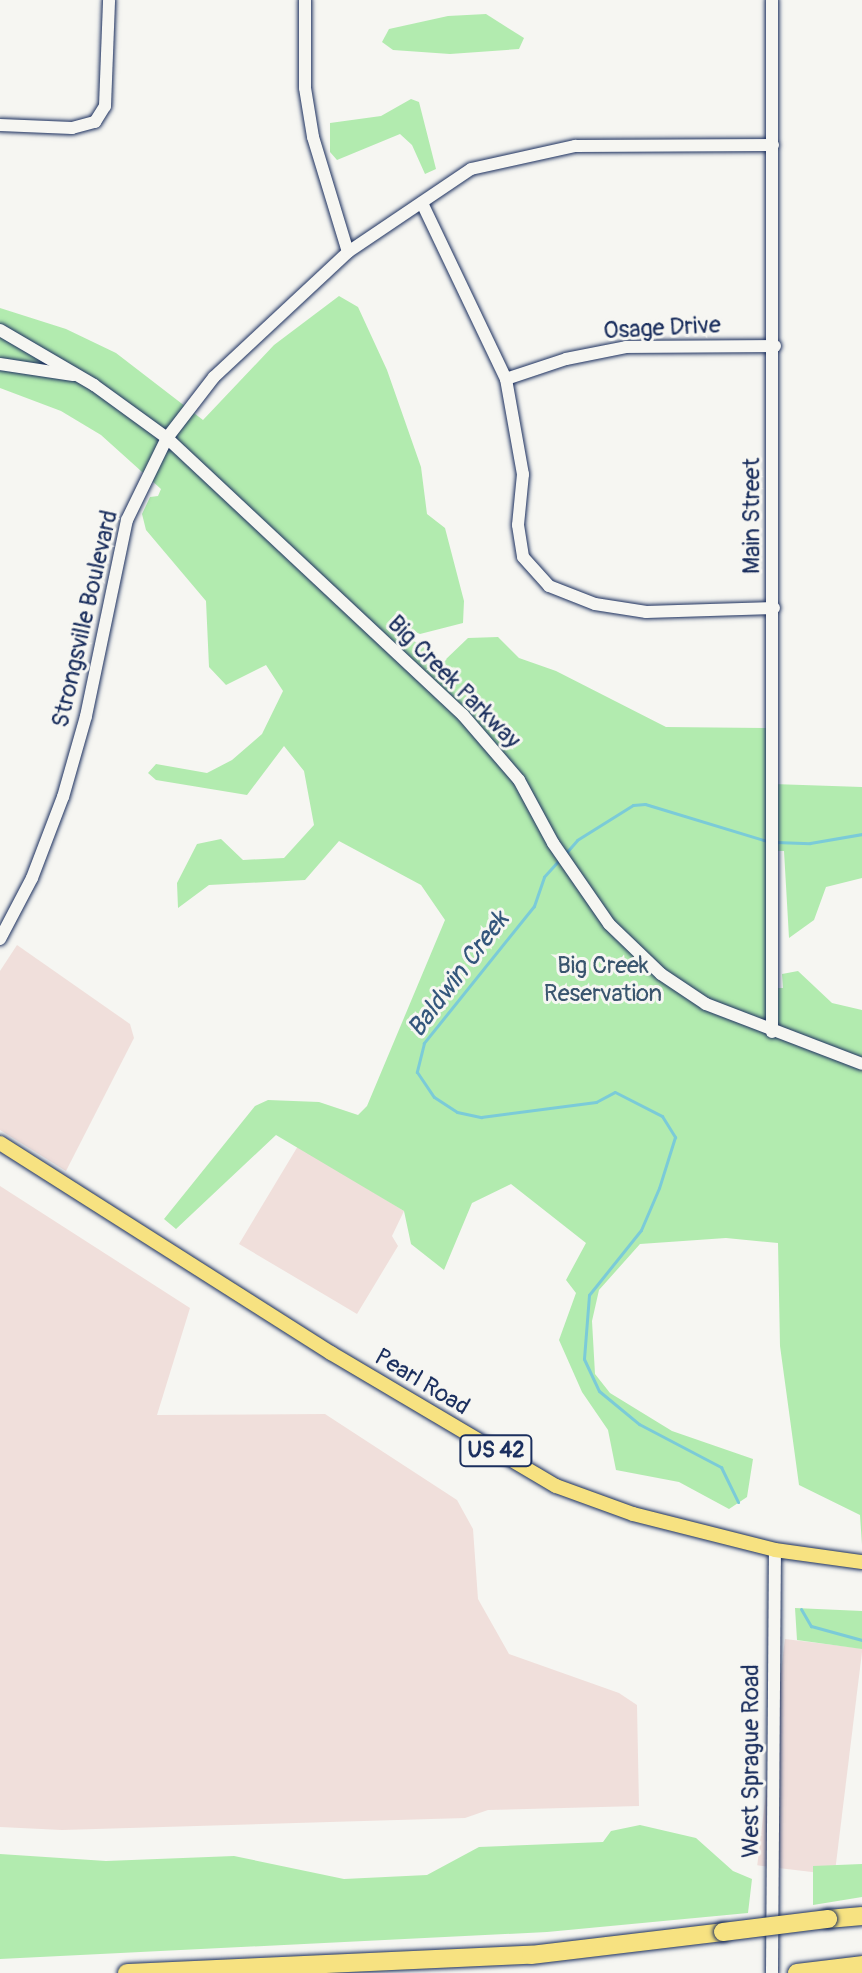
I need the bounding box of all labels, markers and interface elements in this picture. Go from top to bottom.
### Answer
street label: Osage Drive [603,311,721,345]
street label: Main Street [738,458,766,574]
street label: Strongsville Boulevard [46,508,124,730]
street label: Big Creek Parkway [381,609,527,755]
water label: Baldwin Creek [402,906,516,1044]
park label: Big Creek Reservation [544,952,662,1008]
street label: Pearl Road [369,1343,475,1421]
road number: US 42 [458,1433,534,1469]
street label: West Sprague Road [737,1664,765,1858]

